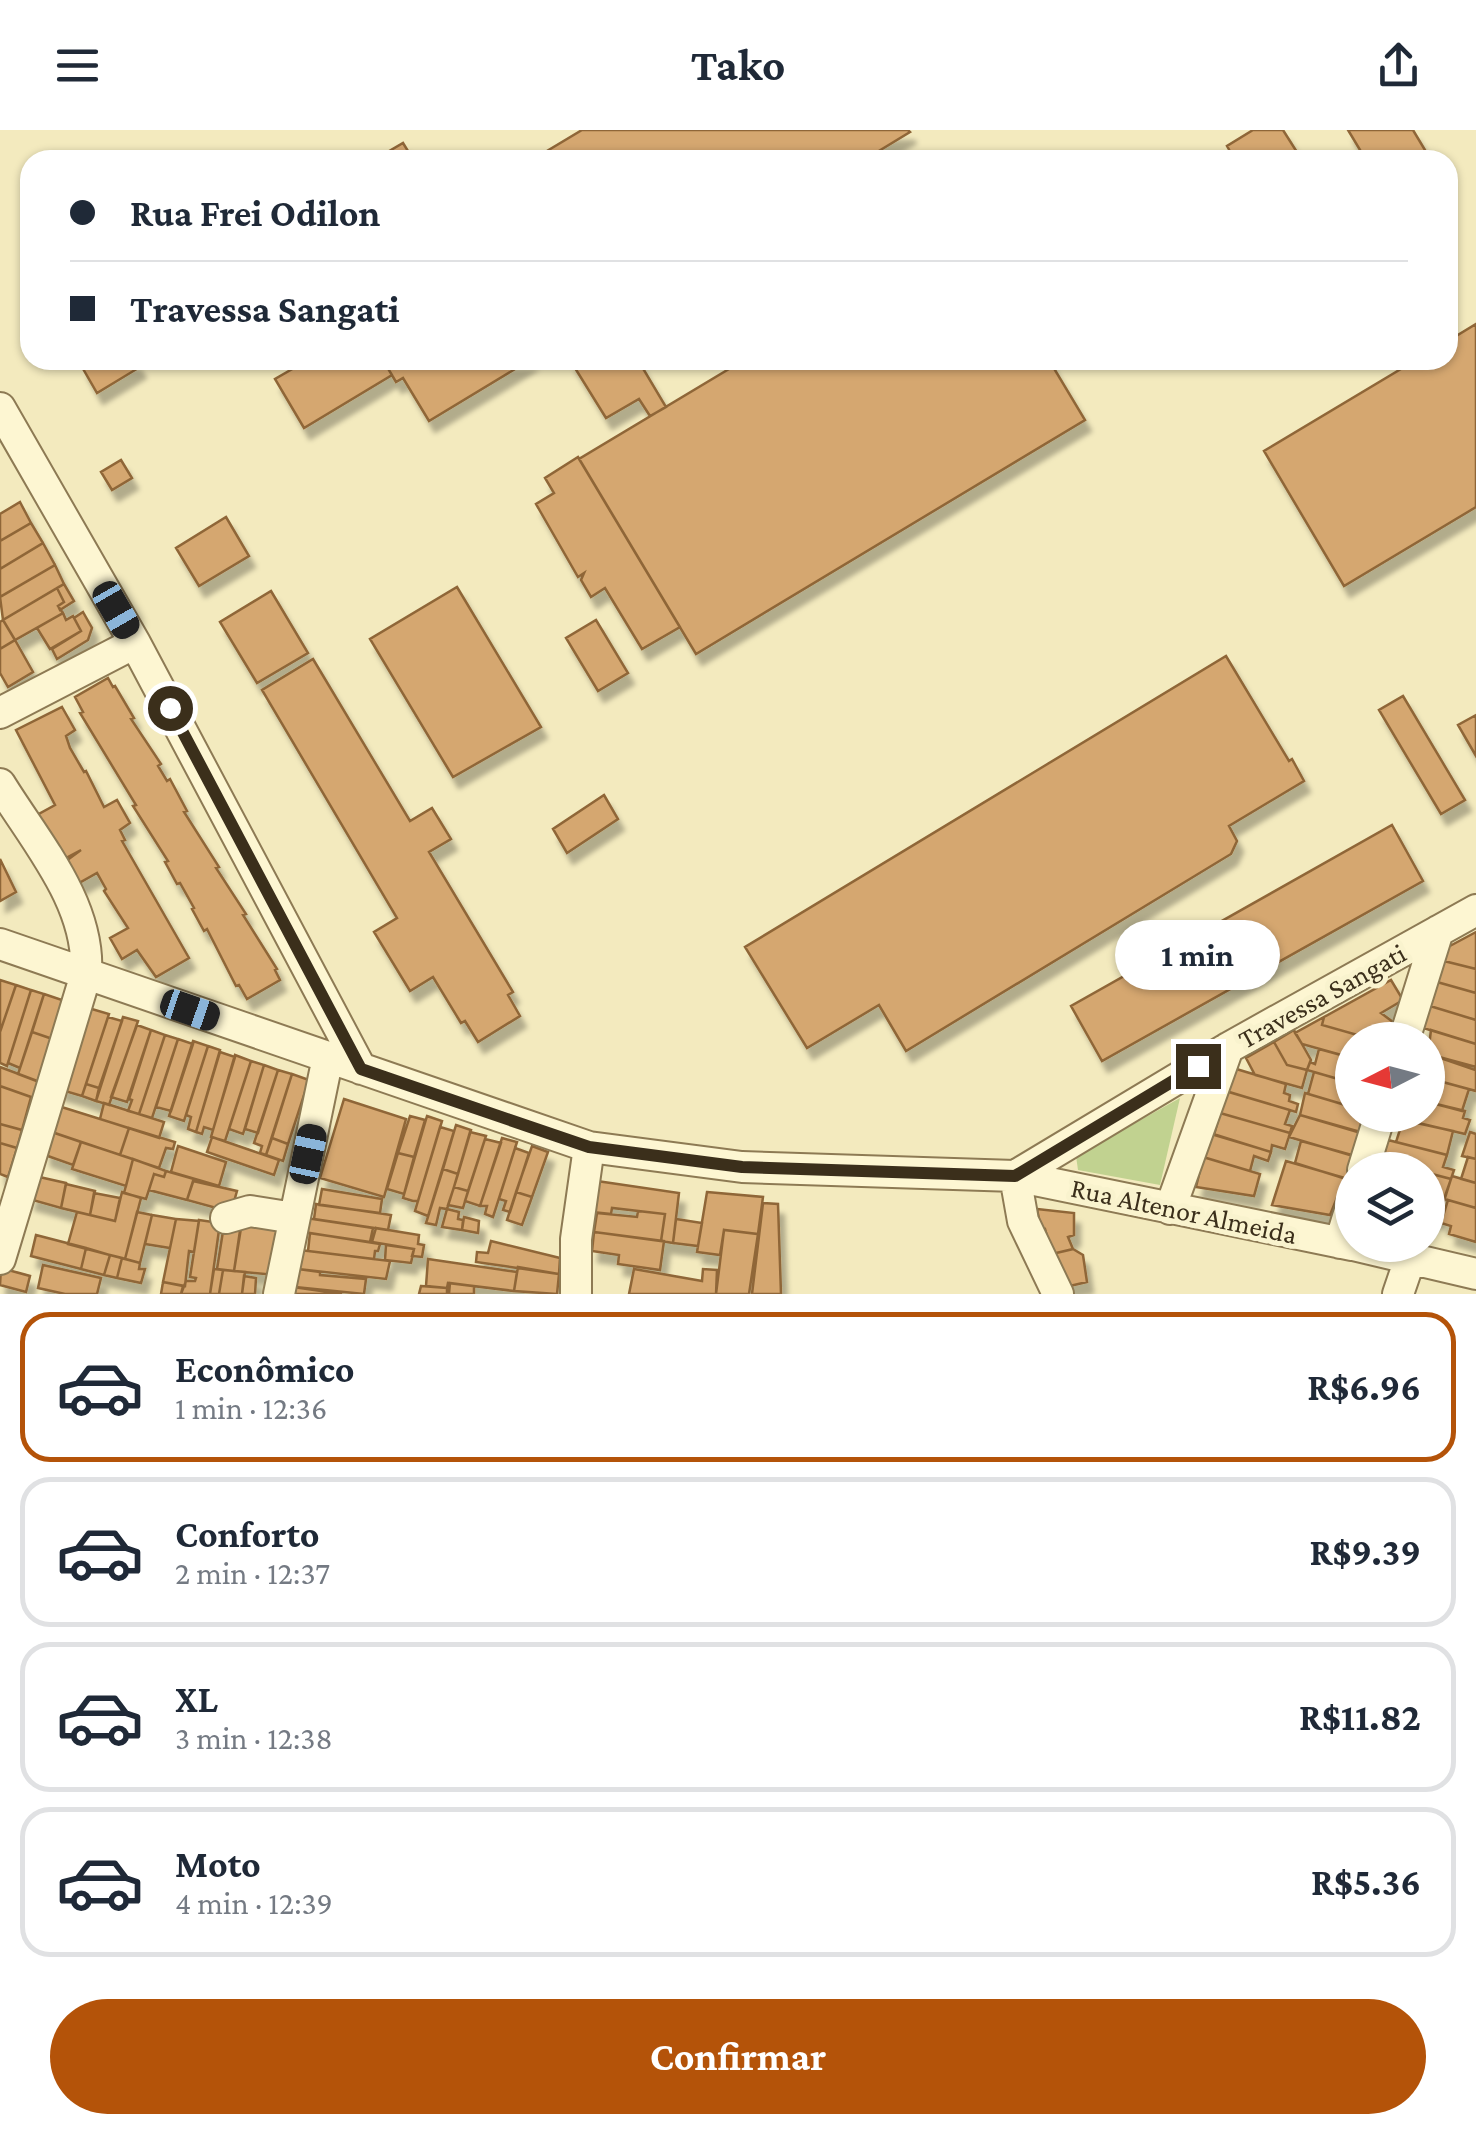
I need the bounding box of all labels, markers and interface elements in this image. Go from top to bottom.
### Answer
icon: menu [50,38,105,93]
icon: share [1371,38,1426,93]
text: Tako [691,40,785,90]
text: Rua Frei Odilon [130,192,380,234]
text: Travessa Sangati [130,288,399,330]
car [88,577,144,643]
route start [148,686,193,731]
callout: 1 min [1116,921,1280,991]
text: 1 min [1161,937,1234,973]
street label: Travessa Sangati [1233,937,1411,1055]
car [157,986,223,1034]
north arrow [1335,1022,1445,1132]
map controls [1335,1022,1445,1262]
route end [1176,1044,1221,1089]
car [287,1122,329,1186]
button: layers [1335,1152,1445,1262]
street label: Rua Altenor Almeida [1068,1172,1300,1250]
icon: car [55,1342,145,1432]
text: Econômico [175,1348,355,1390]
text: R$6.96 [1307,1366,1421,1408]
text: 1 min · 12:36 [175,1390,327,1426]
icon: car [55,1507,145,1597]
text: Conforto [175,1513,320,1555]
text: R$9.39 [1310,1531,1421,1573]
text: 2 min · 12:37 [175,1555,330,1591]
icon: car [55,1672,145,1762]
text: XL [175,1678,218,1720]
text: R$11.82 [1299,1696,1421,1738]
text: 3 min · 12:38 [175,1720,333,1756]
icon: car [55,1837,145,1927]
text: Moto [175,1843,261,1885]
text: R$5.36 [1311,1861,1421,1903]
text: 4 min · 12:39 [175,1885,333,1921]
button: Confirmar [50,1999,1426,2114]

